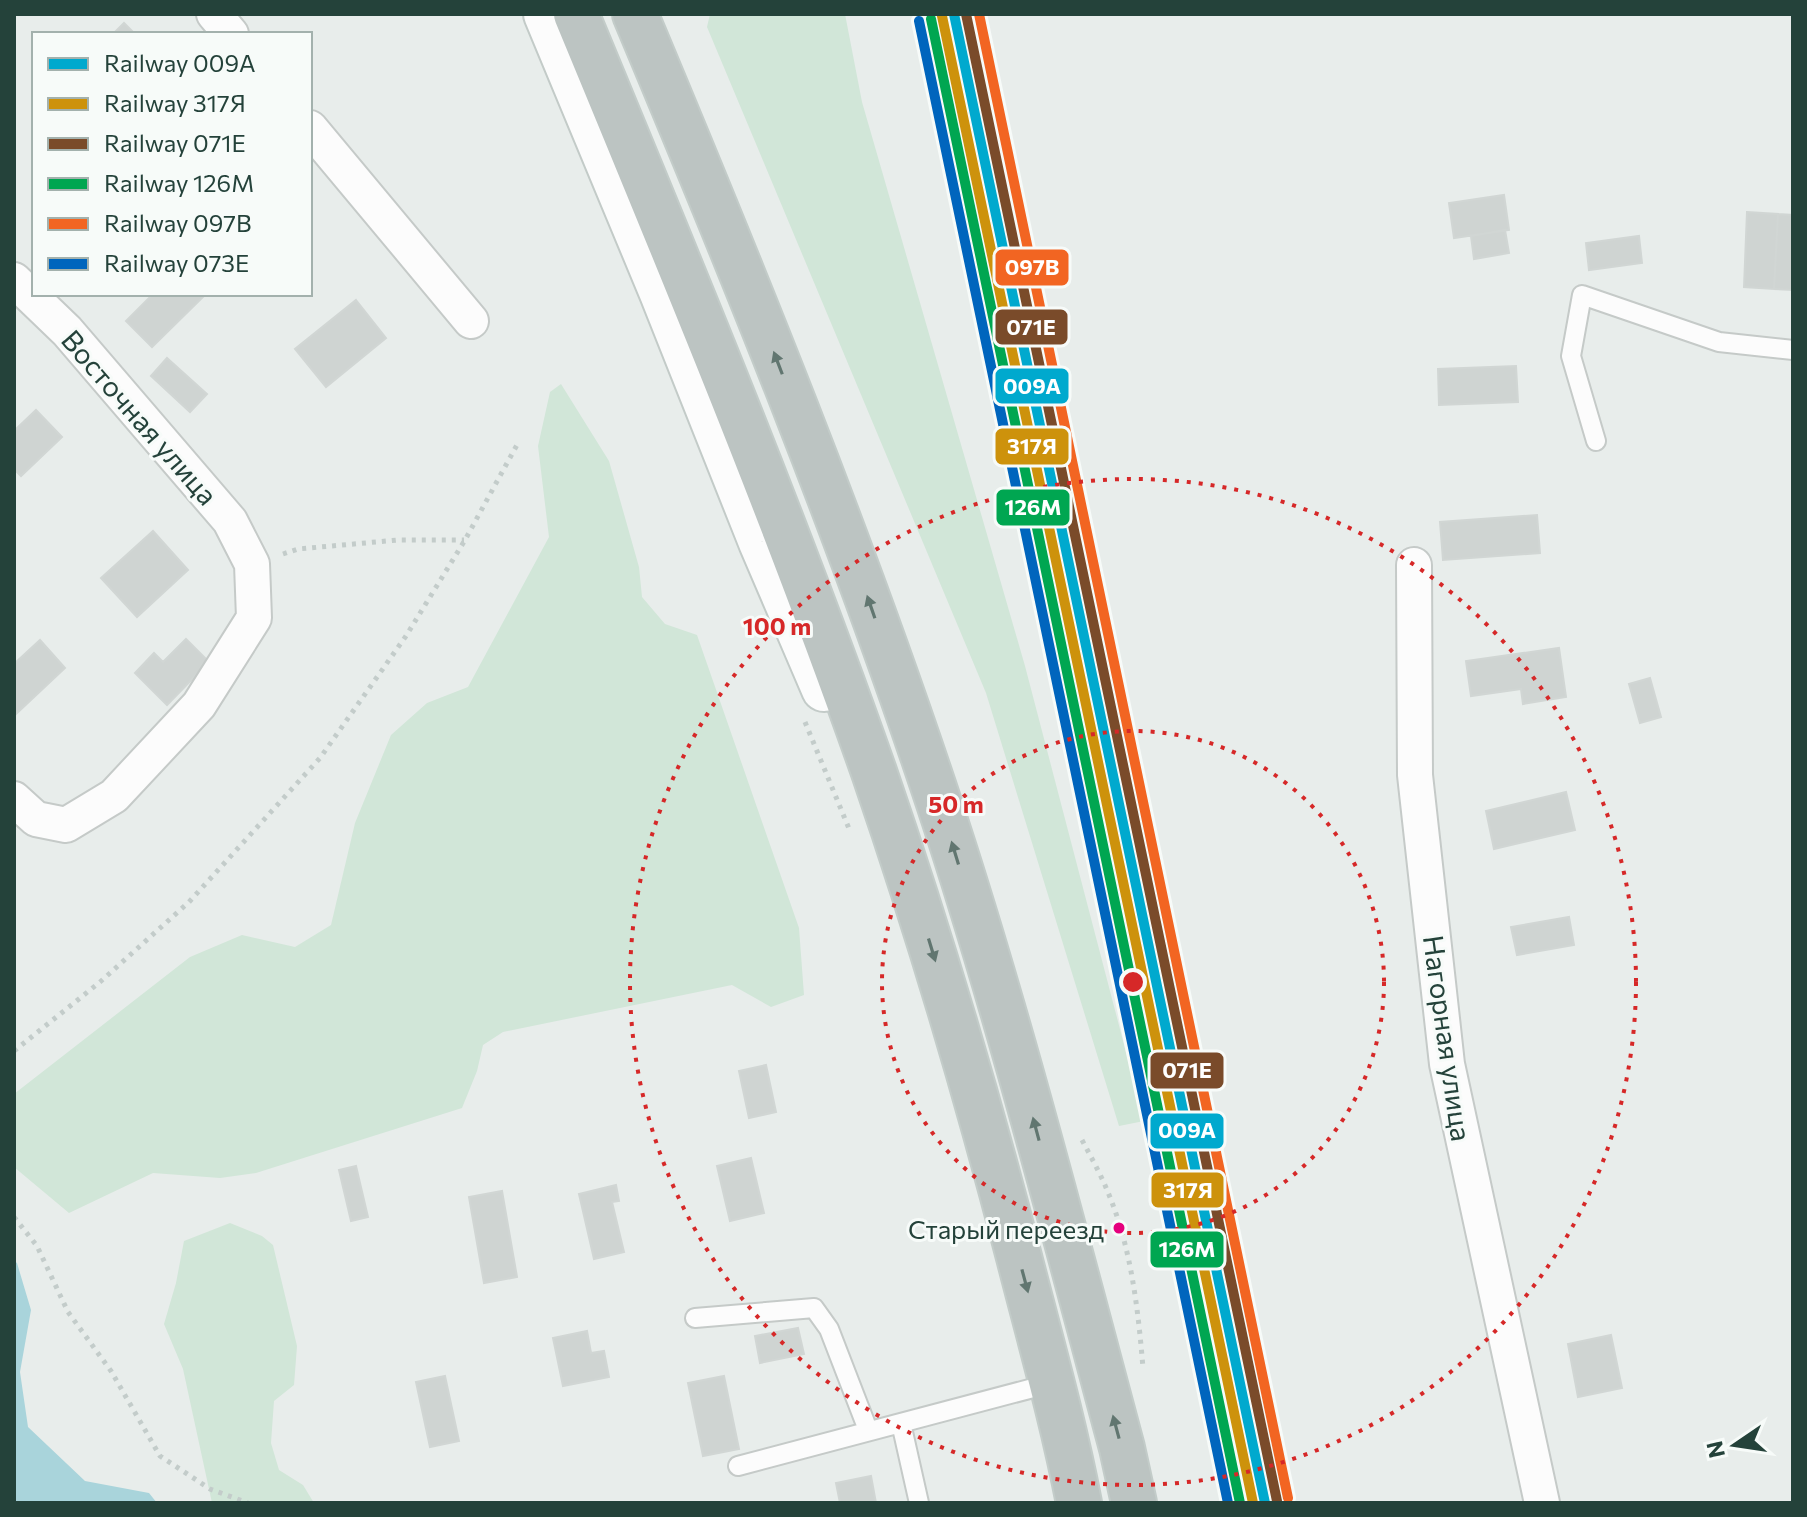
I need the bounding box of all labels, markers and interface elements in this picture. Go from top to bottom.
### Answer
legend [32,32,312,296]
text: Railway 009А [104,48,256,77]
text: Railway 317Я [104,88,246,117]
text: Railway 071Е [104,128,246,157]
text: Railway 126М [104,168,254,197]
text: Railway 097В [104,208,251,237]
text: Railway 073Е [104,248,249,277]
line badge: 097В [994,248,1070,287]
text: 097В [1005,253,1059,280]
line badge: 071Е [994,308,1069,346]
text: 071Е [1006,313,1056,340]
street label: Восточная улица [55,323,225,511]
one-way arrow [771,351,784,375]
line badge: 009А [994,367,1070,405]
text: 009А [1003,372,1061,399]
line badge: 317Я [994,427,1070,466]
text: 317Я [1007,432,1057,459]
line badge: 126М [995,488,1071,527]
text: 126М [1004,493,1062,520]
one-way arrow [864,594,876,618]
text: 100 m [743,611,811,640]
text: 50 m [928,789,984,818]
one-way arrow [948,840,960,864]
street label: Нагорная улица [1417,933,1479,1143]
one-way arrow [926,939,939,963]
centre of rings [1119,968,1147,996]
line badge: 071Е [1149,1051,1225,1090]
text: 071Е [1162,1056,1212,1083]
line badge: 009А [1149,1112,1225,1150]
one-way arrow [1029,1116,1042,1140]
text: 009А [1158,1116,1216,1143]
line badge: 317Я [1150,1171,1225,1209]
text: 317Я [1163,1176,1213,1203]
place label: Старый переезд [908,1213,1104,1244]
marker: Старый переезд [1111,1220,1127,1236]
line badge: 126М [1149,1230,1225,1269]
text: 126М [1158,1235,1216,1262]
one-way arrow [1020,1269,1032,1294]
north arrow [1695,1405,1775,1485]
one-way arrow [1110,1415,1122,1440]
text: N [1700,1439,1730,1461]

